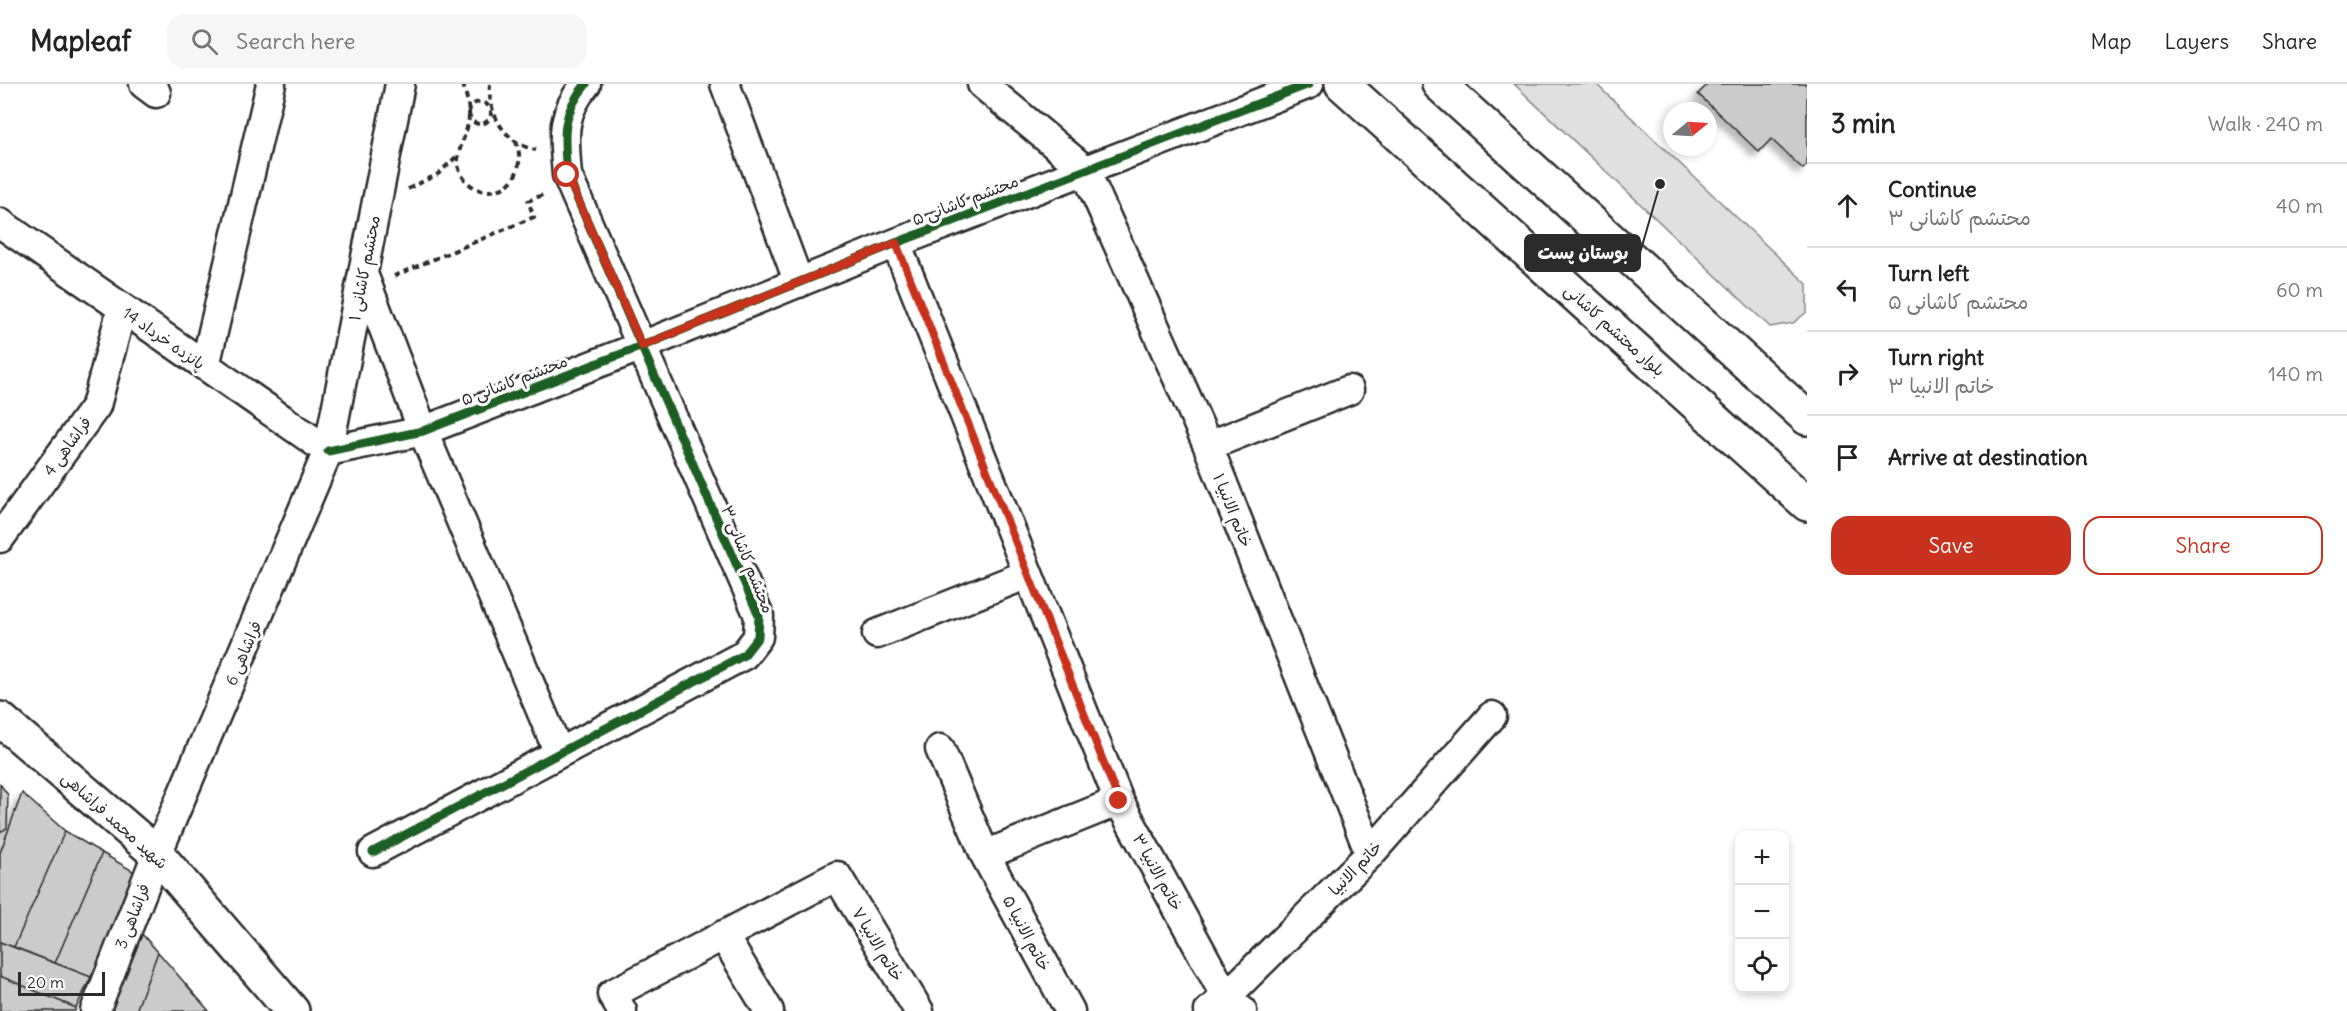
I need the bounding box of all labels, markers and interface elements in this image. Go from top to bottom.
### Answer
search box [167,14,587,68]
text: Mapleaf [30,23,131,59]
icon: search [188,25,221,58]
text: Search here [236,27,355,55]
text: Map [2091,28,2131,55]
text: Layers [2164,28,2229,55]
text: Share [2262,28,2317,55]
north arrow [1663,102,1717,156]
text: 3 min [1831,107,1896,140]
text: Walk · 240 m [2208,111,2323,136]
route start [553,161,579,187]
street label: محتشم کاشانی ۵ [909,171,1022,232]
text: Continue [1888,175,1977,203]
icon: ahead [1831,189,1864,222]
text: 40 m [2276,193,2323,218]
text: محتشم کاشانی ۳ [1888,205,2031,230]
street label: محتشم کاشانی ۱ [344,214,387,323]
callout: بوستان پست [1525,235,1640,271]
text: بوستان پست [1538,241,1628,265]
text: Turn left [1888,259,1969,287]
icon: left [1831,273,1864,306]
text: 60 m [2276,277,2323,302]
street label: بلوار محتشم کاشانی [1559,280,1669,383]
text: محتشم کاشانی ۵ [1888,289,2028,314]
street label: پانزده خرداد 14 [118,302,209,375]
text: Turn right [1888,343,1984,371]
street label: محتشم کاشانی ۵ [458,351,571,412]
icon: right [1831,357,1864,390]
text: 140 m [2268,361,2323,386]
text: خاتم الانبیا ۳ [1888,373,1994,398]
street label: فراشاهی 4 [39,412,96,480]
icon: arrive [1831,441,1864,474]
text: Arrive at destination [1888,443,2088,471]
street label: خاتم الانبیا ۱ [1206,470,1257,551]
street label: محتشم کاشانی ۳ [715,502,779,617]
button: Save [1831,516,2071,575]
button: Share [2083,516,2323,575]
street label: فراشاهی 6 [220,618,266,689]
street label: شهید محمد فراشاهی [57,767,172,874]
route end [1105,787,1131,813]
street label: خاتم الانبیا ۳ [1126,830,1187,916]
map controls [1735,831,1789,993]
button: + [1735,831,1789,885]
street label: خاتم الانبیا [1324,837,1388,902]
street label: فراشاهی 3 [110,881,154,952]
button: − [1735,885,1789,939]
street label: خاتم الانبیا ۵ [996,892,1055,976]
street label: خاتم الانبیا ۷ [845,903,908,986]
button: locate [1735,939,1789,993]
scale bar [18,969,105,996]
text: 20 m [27,972,64,992]

